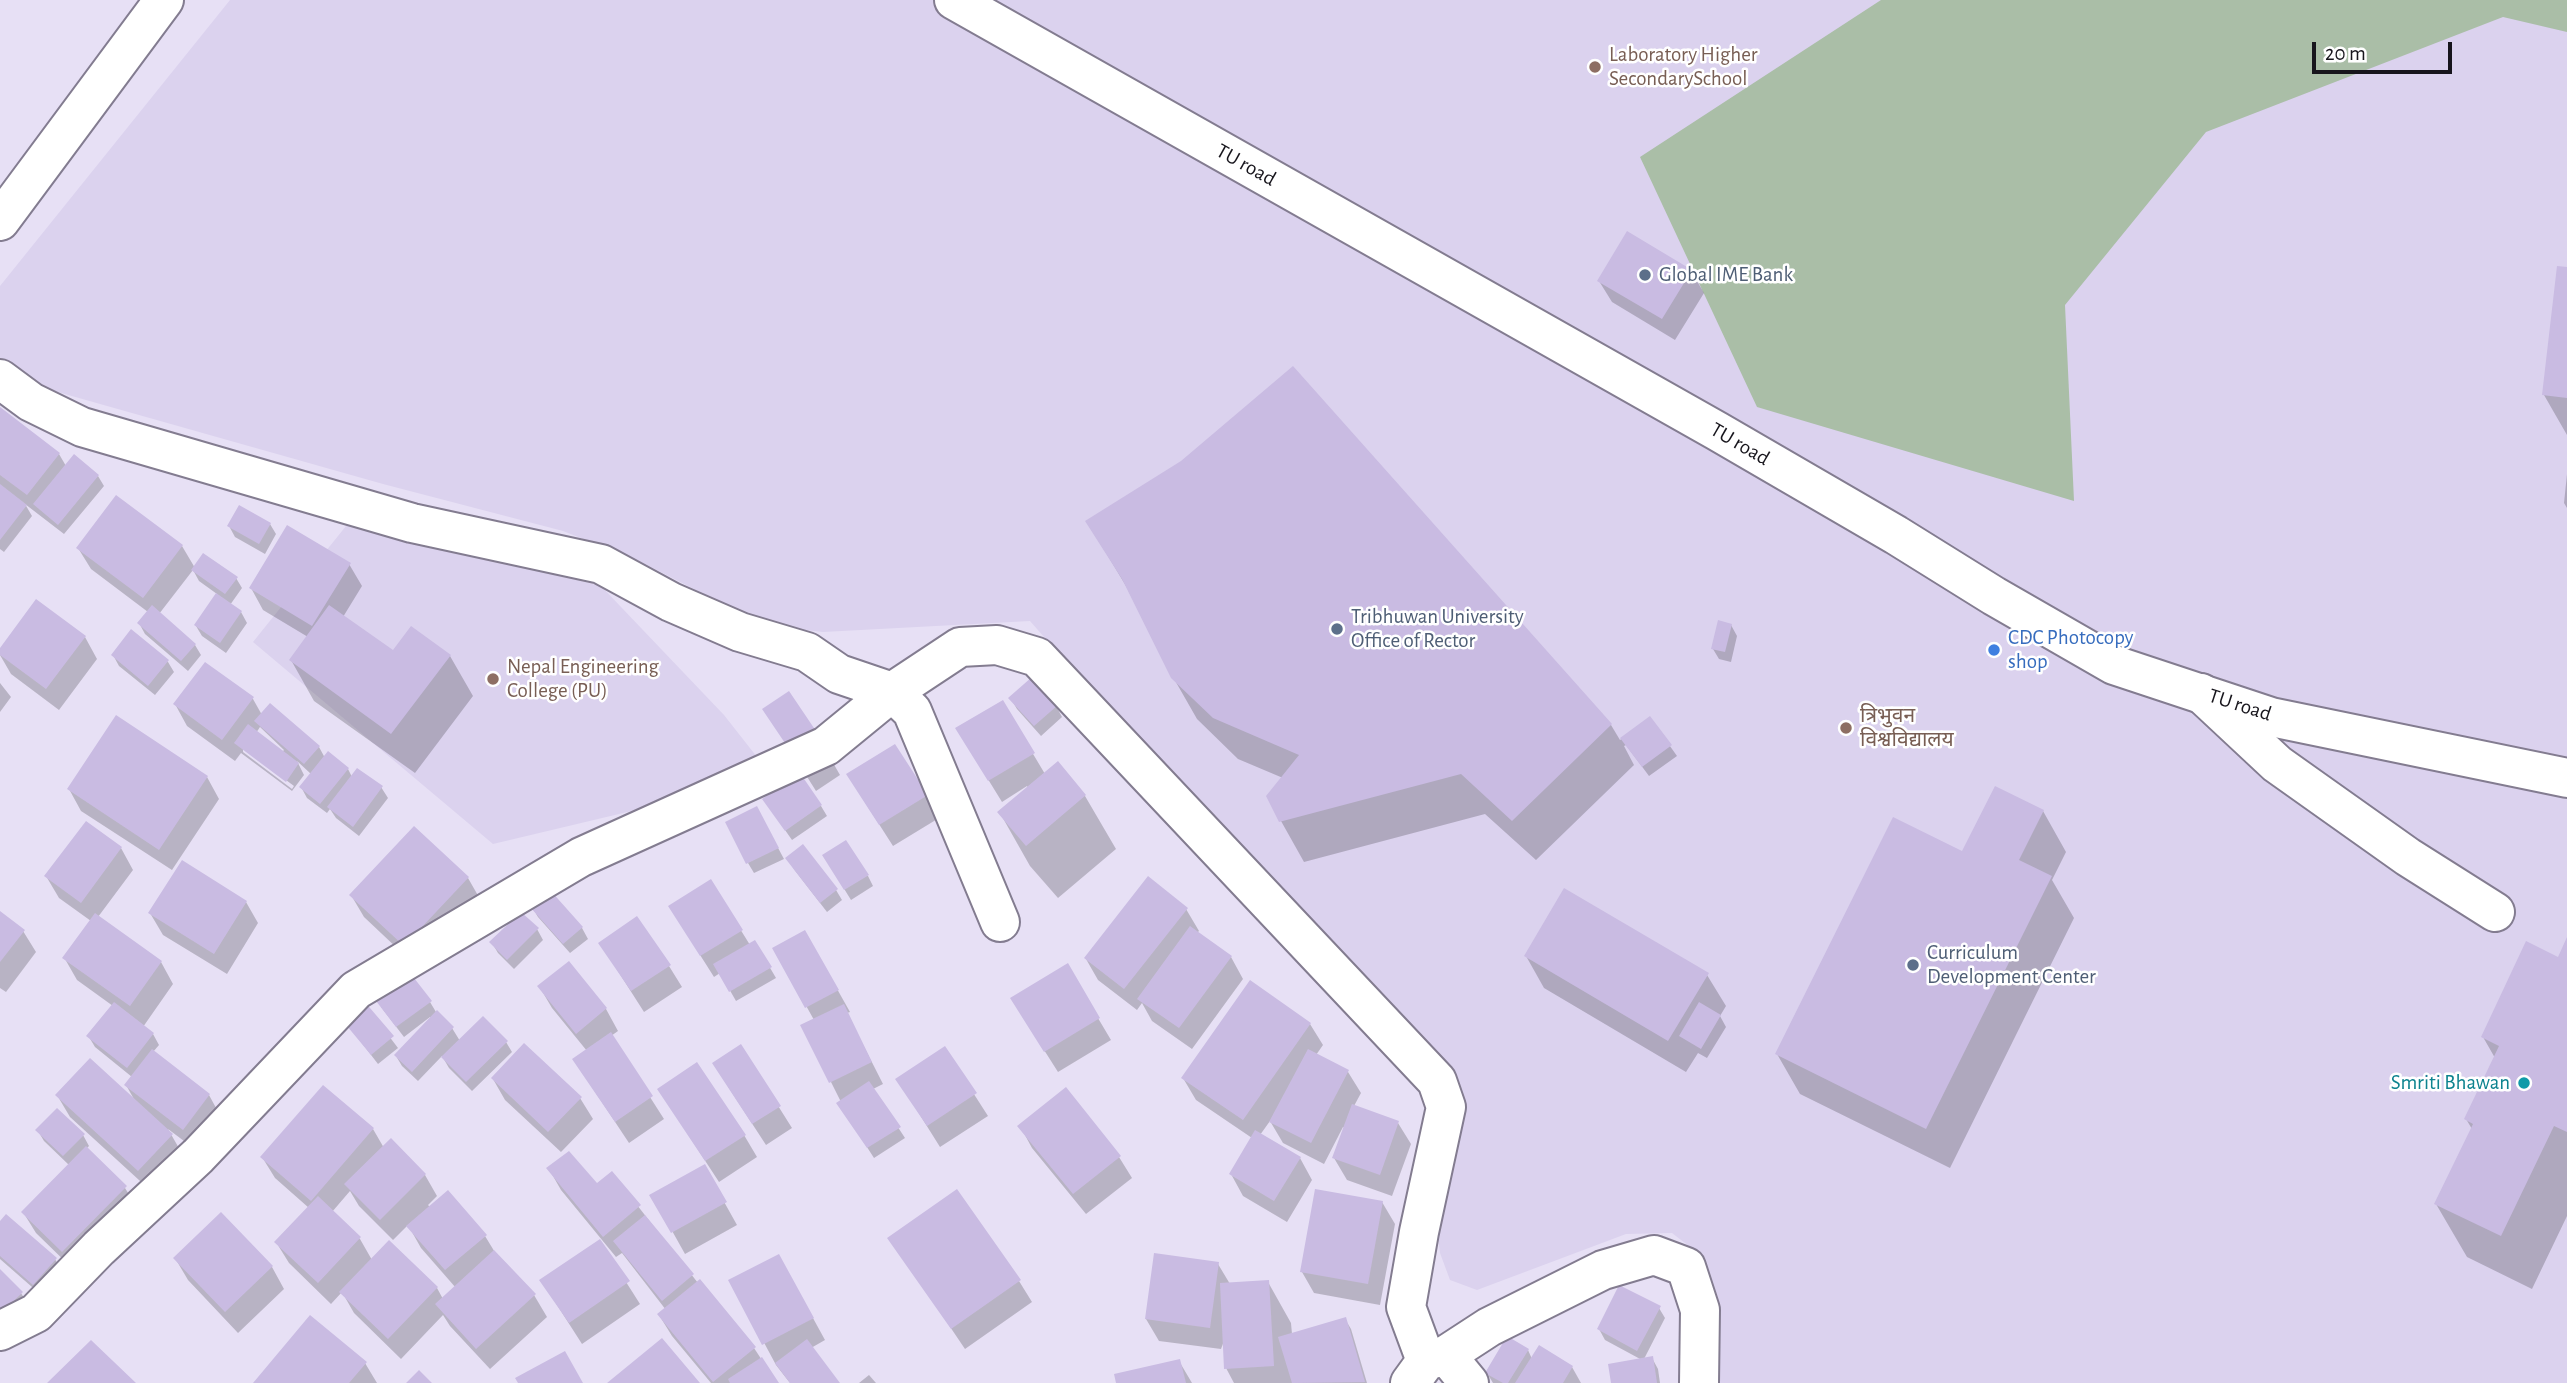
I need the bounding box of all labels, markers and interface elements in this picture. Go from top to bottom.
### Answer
scale bar [2315,28,2455,72]
place label: Laboratory Higher SecondarySchool [1609,42,1758,92]
text: 20 m [2325,43,2366,64]
marker: Laboratory Higher SecondarySchool [1587,59,1603,75]
street label: TU road [1212,138,1280,192]
place label: Global IME Bank [1659,262,1793,288]
marker: Global IME Bank [1637,267,1653,283]
street label: TU road [1706,417,1774,471]
place label: Tribhuwan University Office of Rector [1351,604,1524,654]
marker: Tribhuwan University Office of Rector [1329,621,1345,637]
place label: CDC Photocopy shop [2008,625,2133,675]
marker: CDC Photocopy shop [1986,642,2002,658]
place label: Nepal Engineering College (PU) [507,654,659,704]
marker: Nepal Engineering College (PU) [485,671,501,687]
street label: TU road [2205,683,2275,727]
place label: त्रिभुवन विश्वविद्यालय [1860,703,1954,753]
marker: त्रिभुवन विश्वविद्यालय [1838,720,1854,736]
place label: Curriculum Development Center [1927,940,2096,990]
marker: Curriculum Development Center [1905,957,1921,973]
place label: Smriti Bhawan [2391,1070,2510,1096]
marker: Smriti Bhawan [2516,1075,2532,1091]

